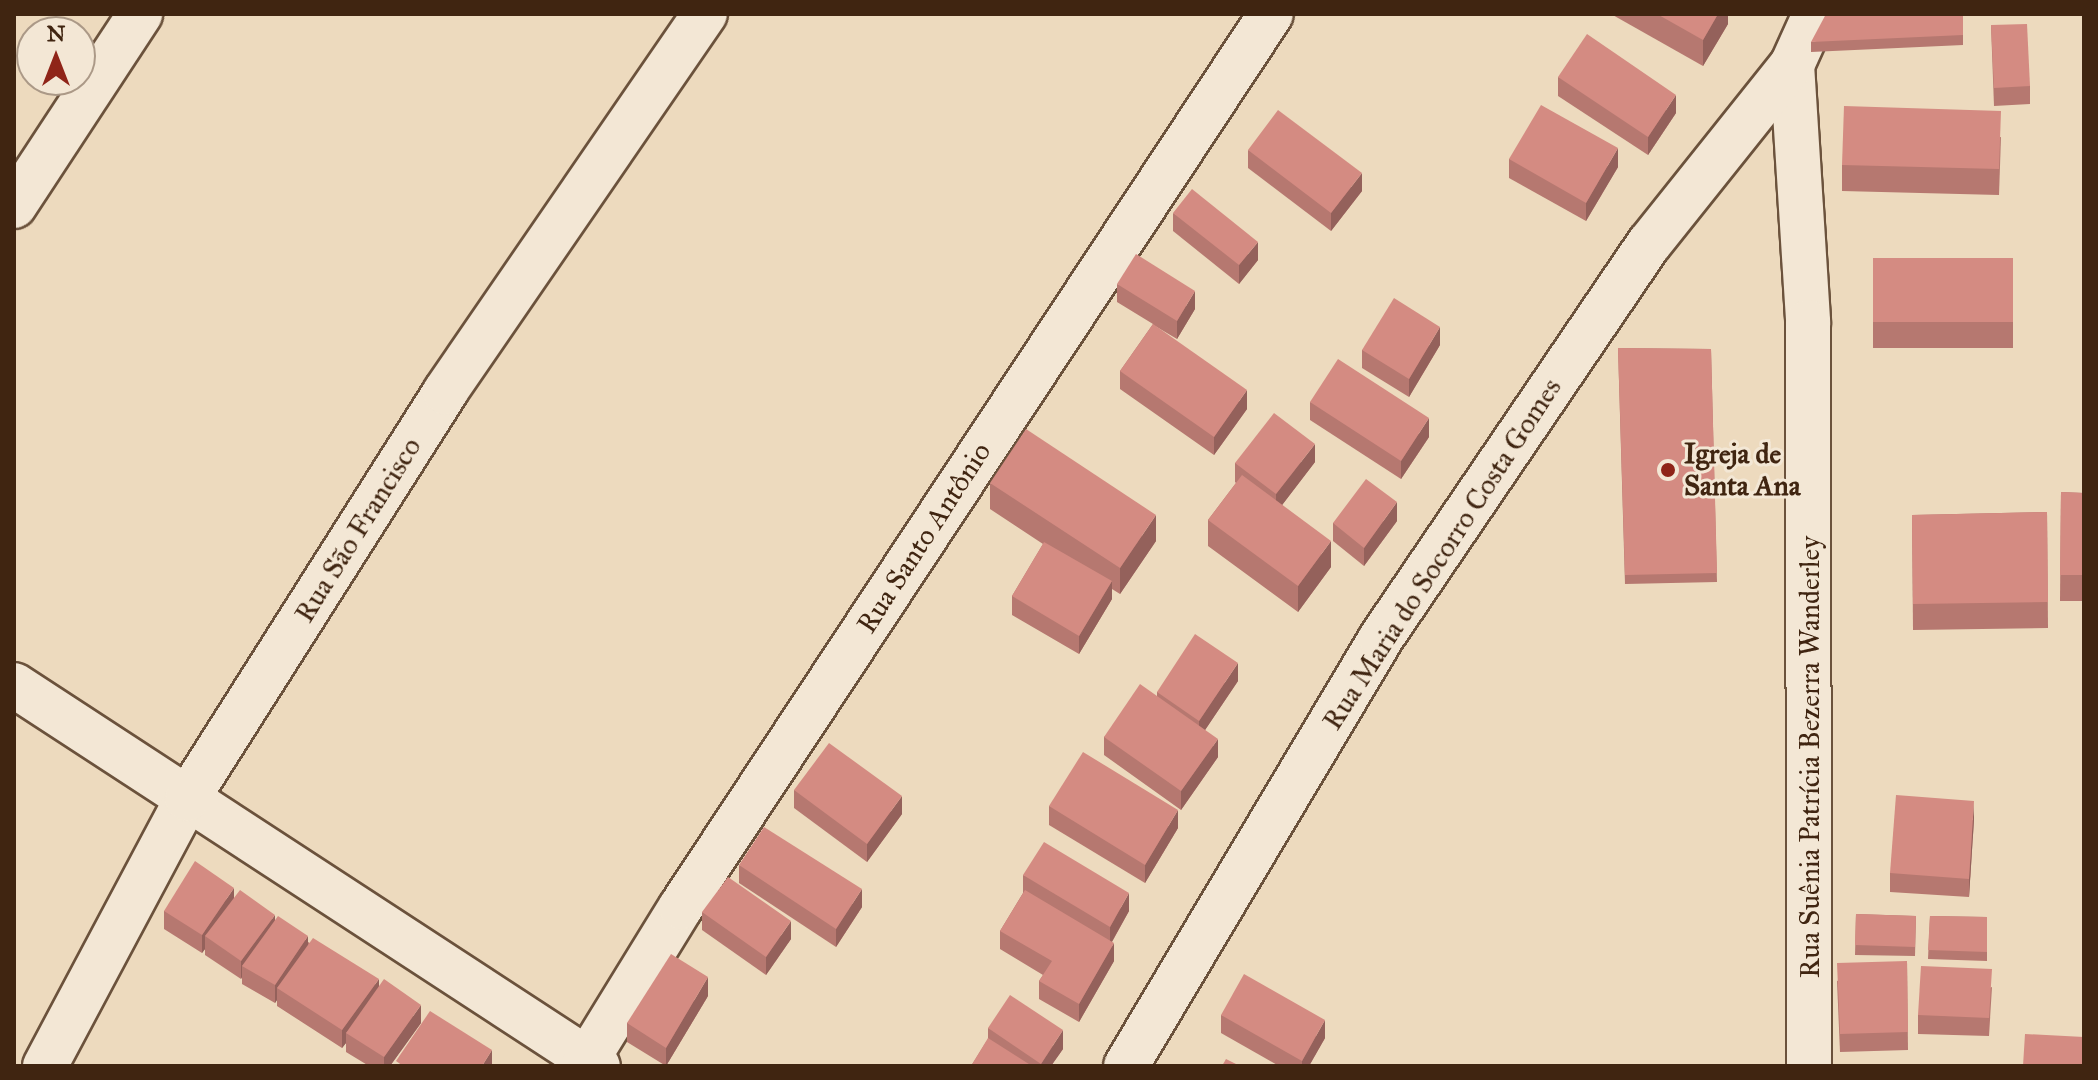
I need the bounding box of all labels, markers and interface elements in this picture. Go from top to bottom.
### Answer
north arrow [16,16,96,96]
text: N [47,20,65,47]
street label: Rua Maria do Socorro Costa Gomes [1316,372,1568,736]
street label: Rua São Francisco [288,431,428,629]
street label: Rua Santo Antônio [850,436,998,640]
place label: Igreja de Santa Ana [1684,437,1801,503]
marker: Igreja de Santa Ana [1659,461,1677,479]
street label: Rua Suênia Patrícia Bezerra Wanderley [1793,536,1827,978]

